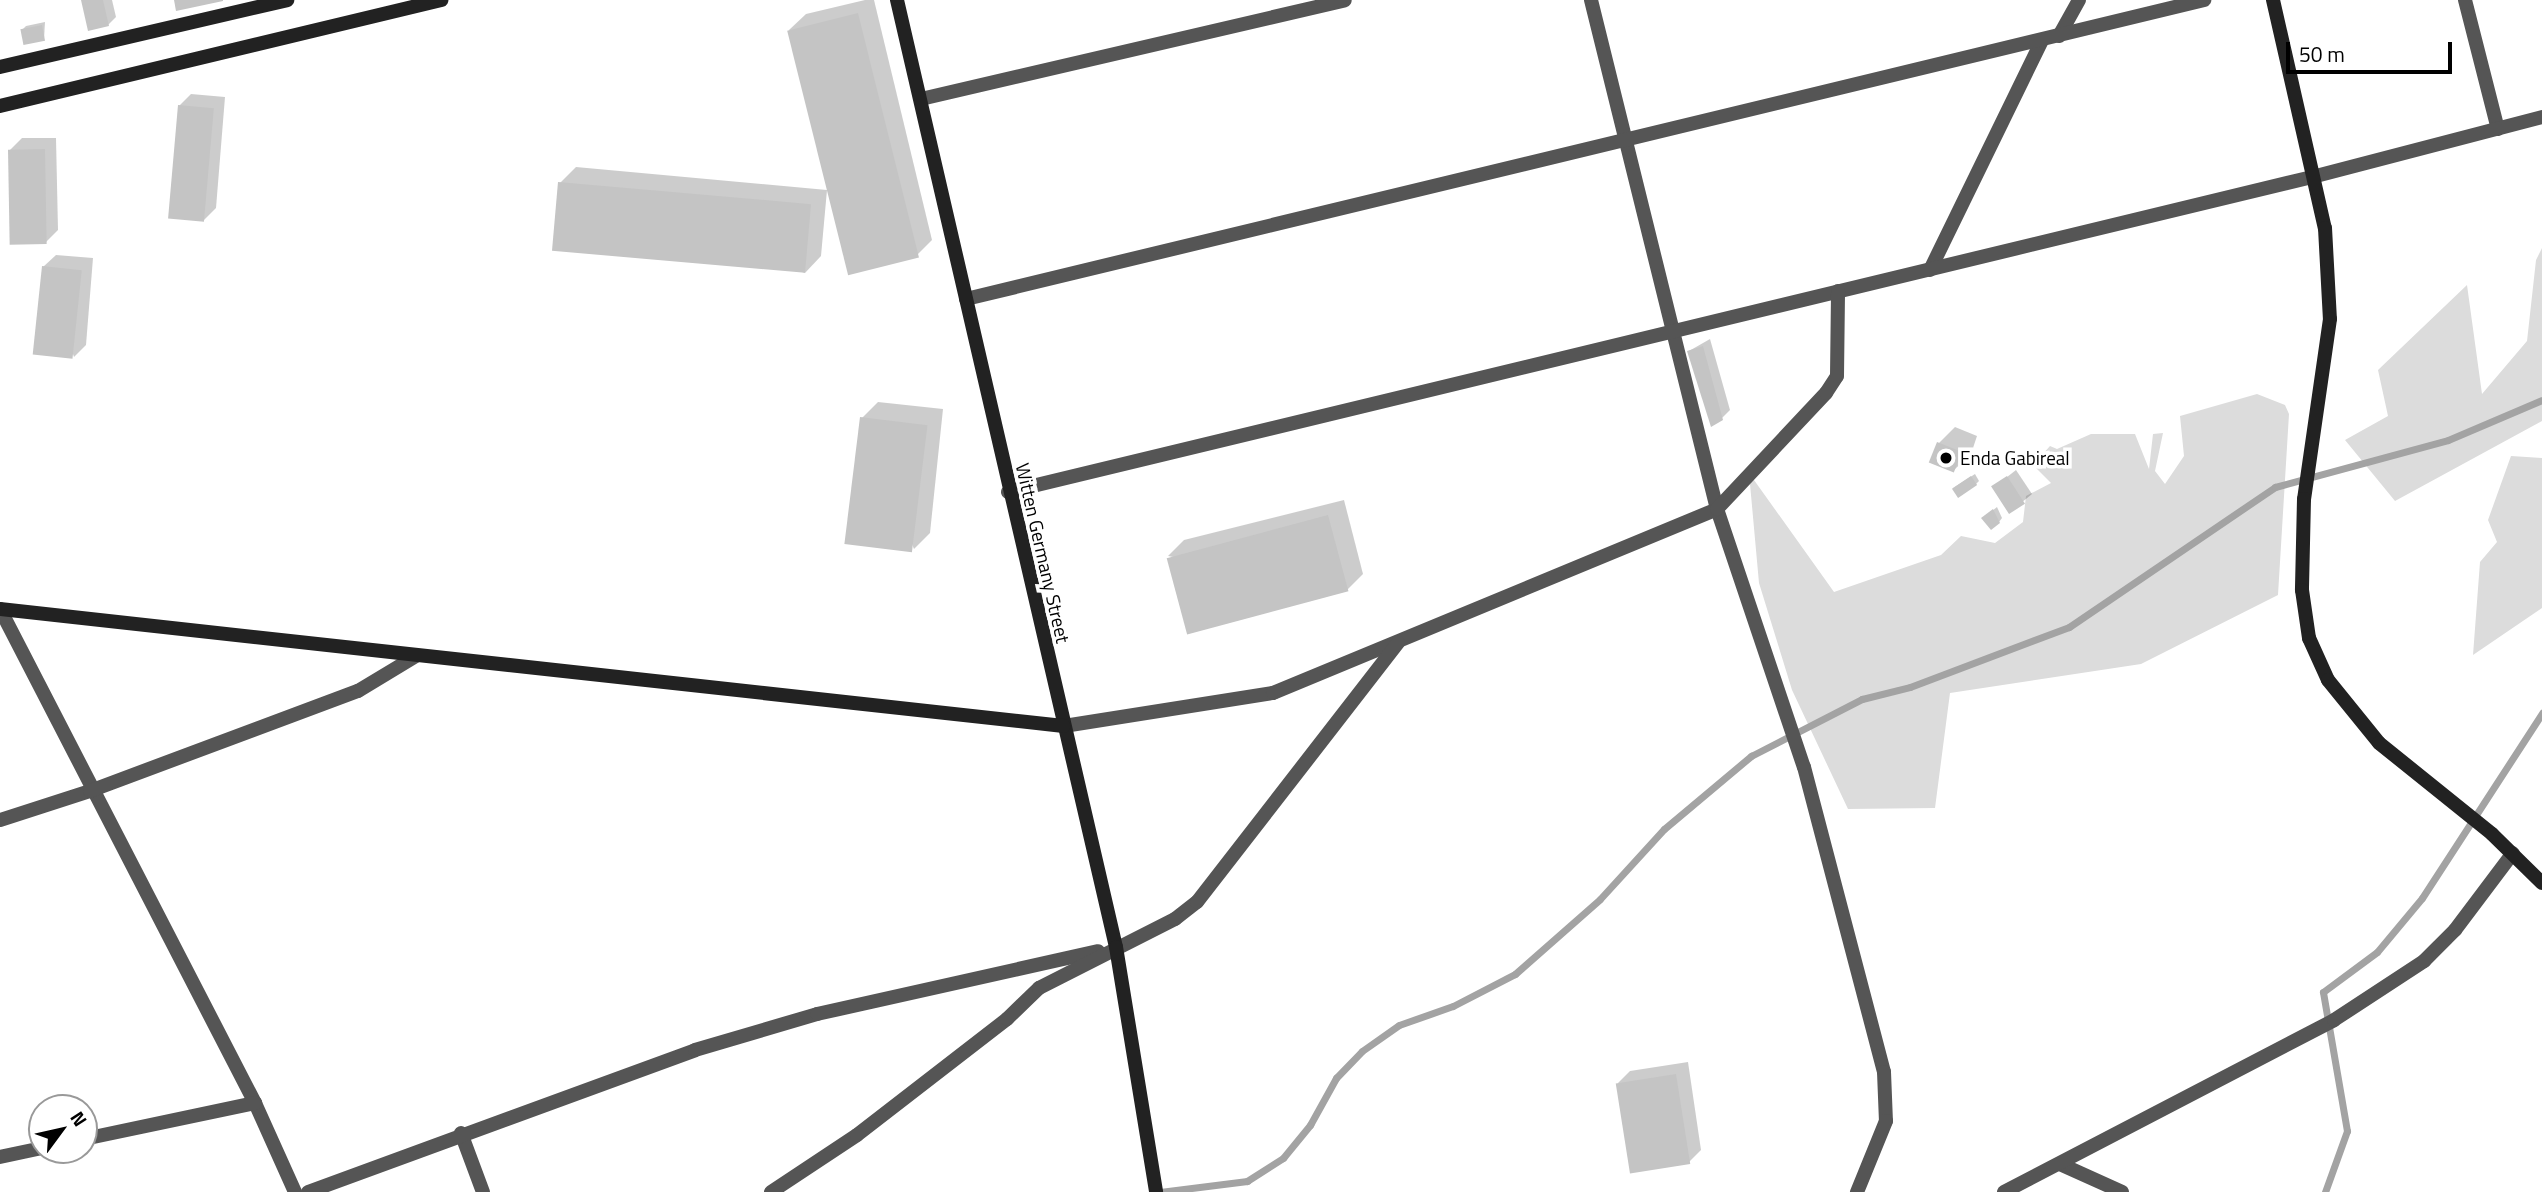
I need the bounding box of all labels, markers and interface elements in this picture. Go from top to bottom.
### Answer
scale bar [2290,28,2456,72]
text: 50 m [2299,38,2345,70]
place label: Enda Gabireal [1960,447,2070,469]
marker: Enda Gabireal [1938,450,1954,466]
street label: Witten Germany Street [1011,461,1075,645]
north arrow [28,1094,98,1164]
text: N [64,1105,95,1132]

